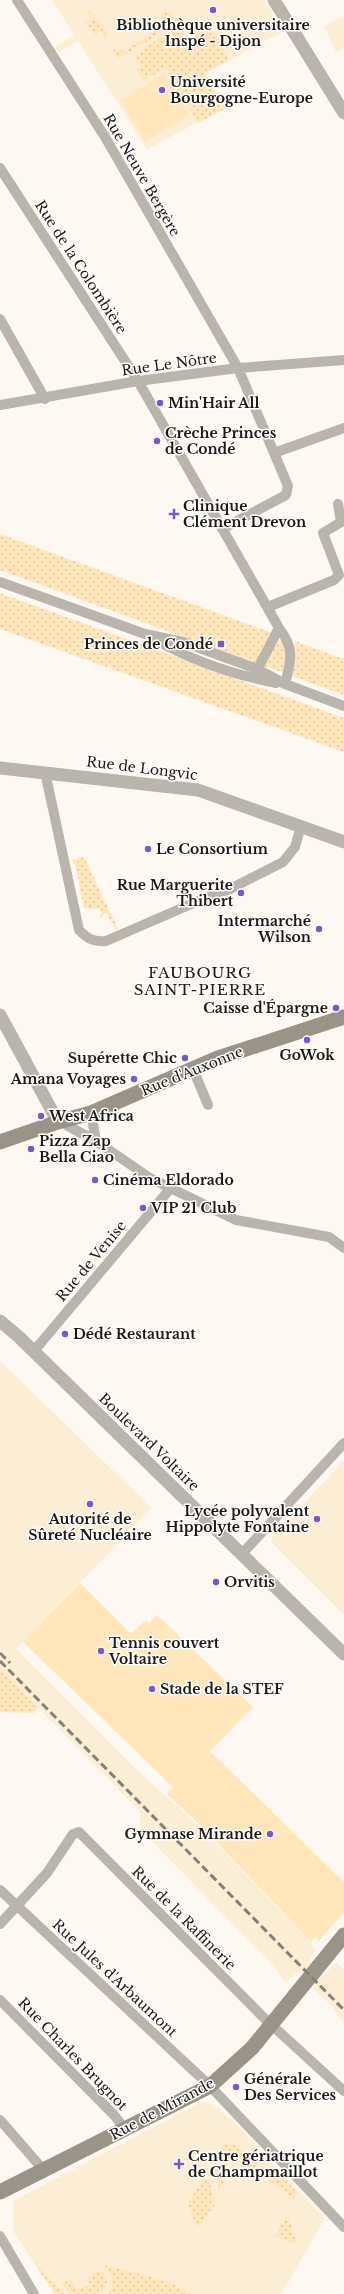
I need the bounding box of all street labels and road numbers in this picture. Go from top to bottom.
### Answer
street label: Rue Neuve Bergère [100,110,184,240]
street label: Rue de la Colombière [31,197,131,337]
street label: Rue Le Nôtre [120,348,218,380]
street label: Rue de Longvic [85,752,199,784]
street label: Rue d'Auxonne [138,1042,246,1100]
street label: Rue de Venise [52,1217,130,1305]
street label: Boulevard Voltaire [95,1389,203,1495]
street label: Rue de la Raffinerie [128,1862,240,1974]
street label: Rue Jules d'Arbaumont [49,1915,182,2041]
street label: Rue Charles Brugnot [14,1994,132,2115]
street label: Rue de Mirande [107,2074,217,2144]

